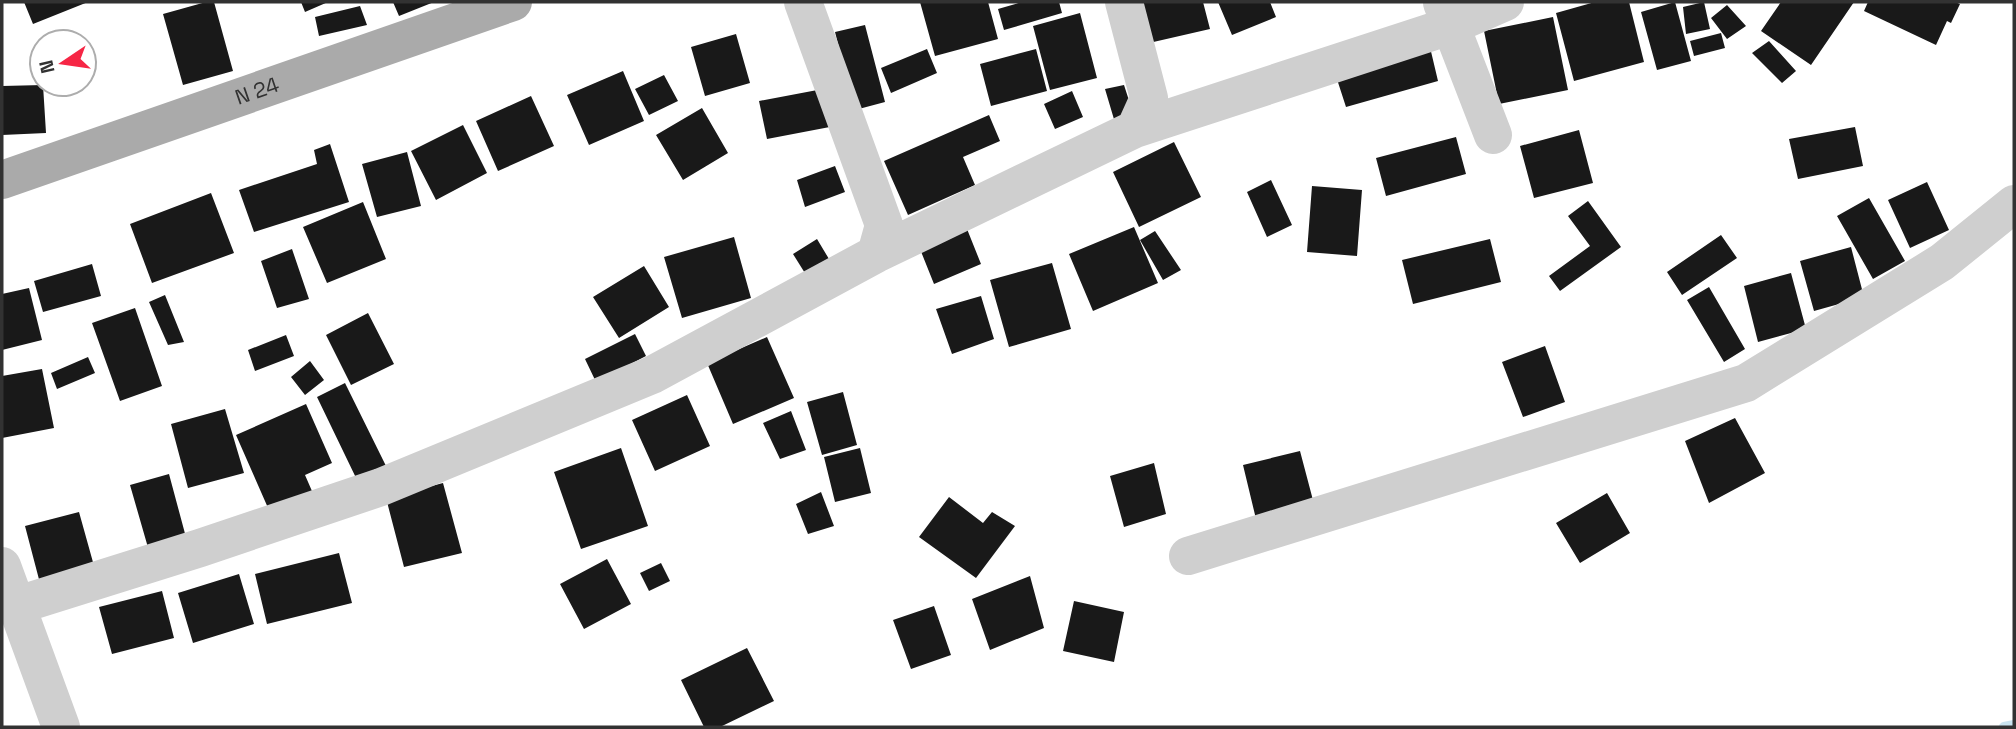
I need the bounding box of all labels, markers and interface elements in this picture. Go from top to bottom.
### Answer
north arrow [28,28,98,98]
text: N [33,58,61,76]
street label: N 24 [231,71,282,111]

